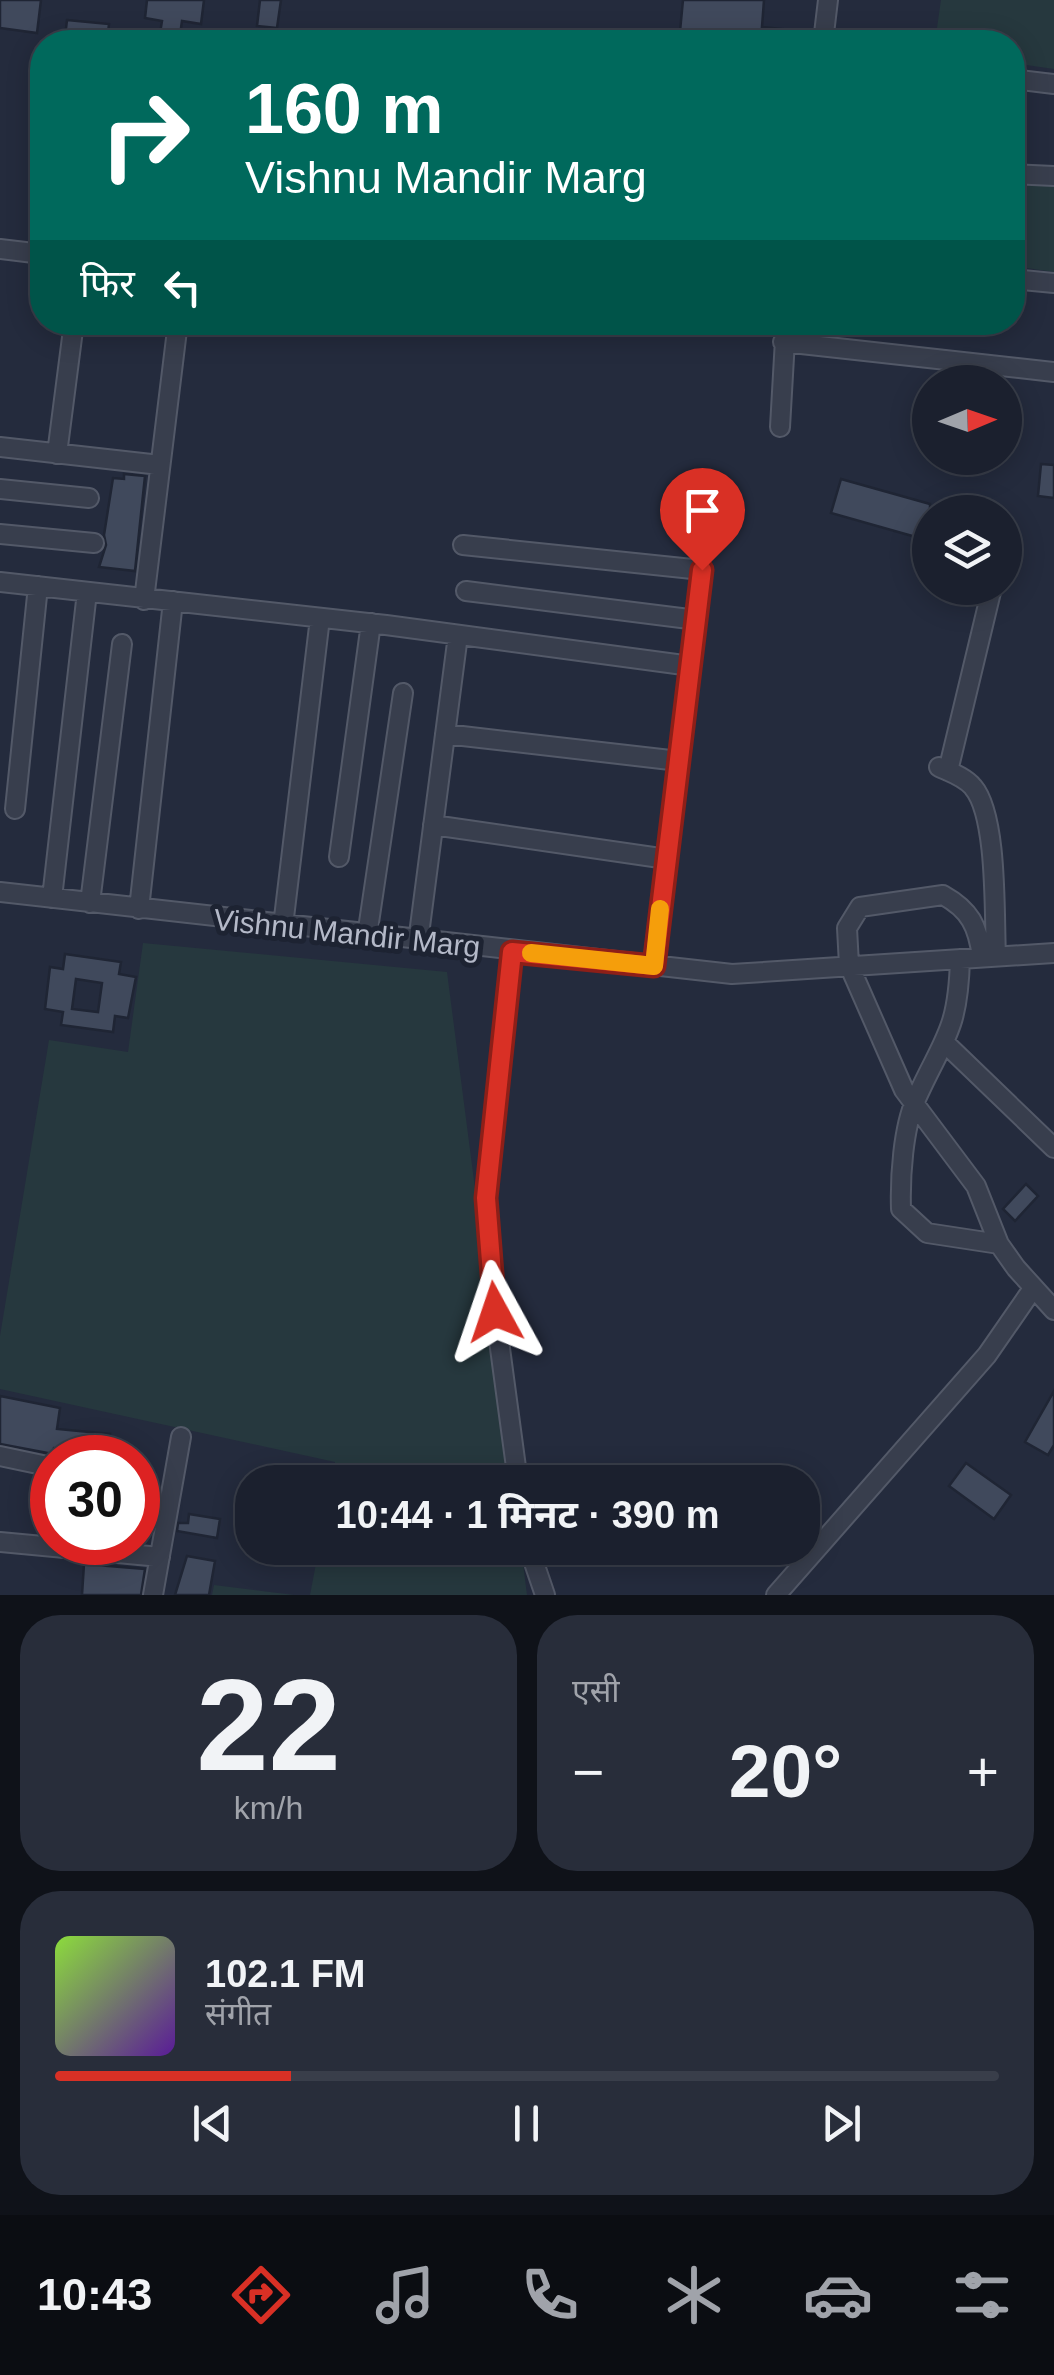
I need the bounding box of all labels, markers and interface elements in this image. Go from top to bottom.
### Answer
icon: right [80,70,210,200]
text: 160 m [245,70,443,148]
text: Vishnu Mandir Marg [245,152,647,203]
icon: left [155,260,210,315]
text: फिर [80,263,135,305]
north arrow [912,365,1022,475]
map controls [912,365,1022,605]
pin [660,468,745,571]
icon: arrive [675,483,730,538]
button: layers [912,495,1022,605]
street label: Vishnu Mandir Marg [212,903,482,963]
position arrow [443,1260,547,1364]
speed limit sign: 30 [30,1435,160,1565]
text: 10:44 · 1 मिनट · 390 m [336,1494,719,1536]
text: 22 [196,1652,341,1798]
text: एसी [572,1673,620,1709]
text: 20° [729,1729,842,1813]
text: − [572,1741,604,1803]
text: + [967,1741,999,1803]
text: km/h [234,1790,303,1826]
text: 102.1 FM [205,1953,366,1995]
text: संगीत [205,1996,271,2032]
icon: previous [185,2096,240,2151]
icon: pause [499,2096,554,2151]
icon: next [814,2096,869,2151]
icon: directions [226,2260,296,2330]
icon: music [370,2260,440,2330]
icon: phone [515,2260,585,2330]
icon: climate [659,2260,729,2330]
icon: car [803,2260,873,2330]
icon: filters [947,2260,1017,2330]
text: 10:43 [37,2269,152,2320]

